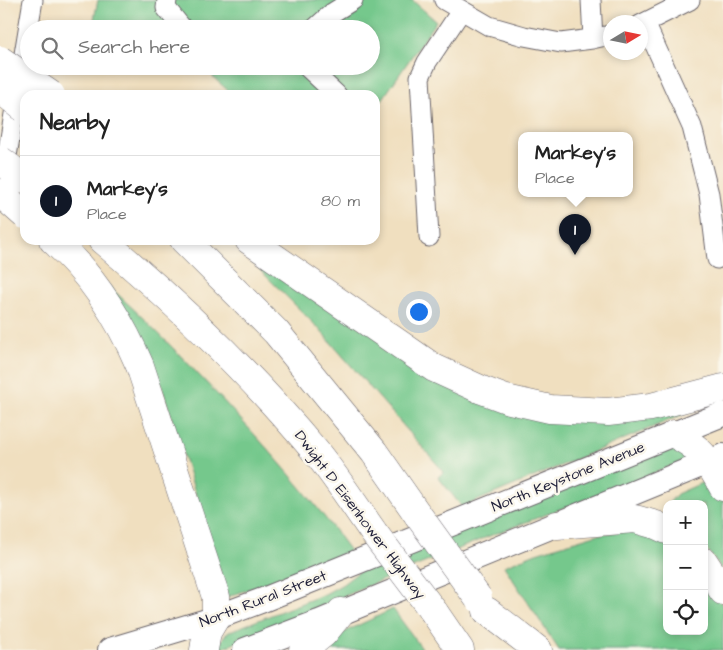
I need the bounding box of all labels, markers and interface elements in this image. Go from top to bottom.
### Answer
north arrow [603,15,648,60]
search box [20,20,380,75]
icon: search [38,34,66,62]
text: Search here [78,34,190,61]
text: Nearby [40,108,110,137]
popup [518,132,633,197]
text: Markey's [535,140,616,167]
text: Place [535,167,575,189]
text: Markey's [87,176,168,203]
text: 1 [55,190,57,212]
text: 80 m [321,190,360,212]
text: Place [87,203,127,225]
pin: 1 [559,214,591,255]
your location [406,299,432,325]
street label: Dwight D Eisenhower Highway [289,426,430,604]
street label: North Keystone Avenue [488,437,648,518]
map controls [663,500,708,635]
button: + [663,500,708,545]
button: − [663,545,708,590]
street label: North Rural Street [196,565,330,633]
button: locate [663,590,708,635]

